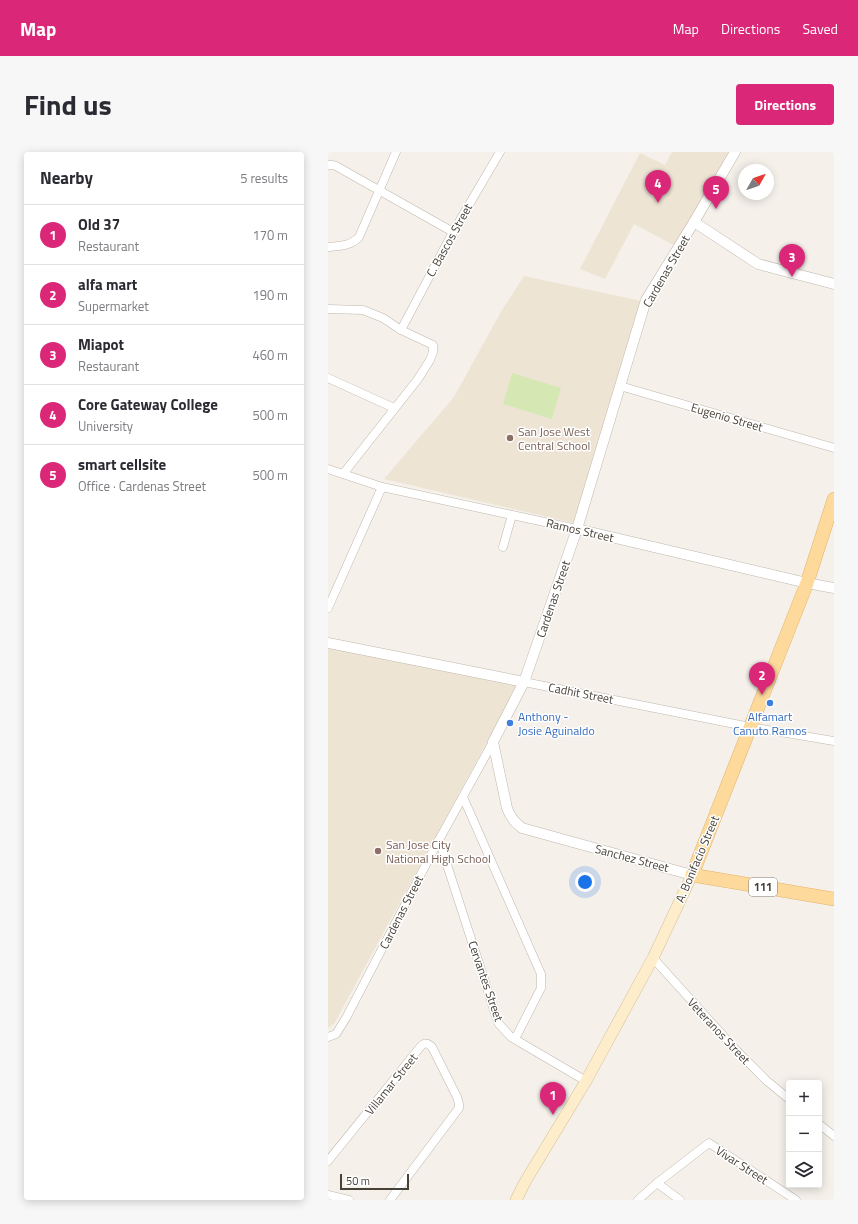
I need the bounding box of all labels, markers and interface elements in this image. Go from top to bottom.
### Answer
text: Map [20,14,56,43]
text: Map [673,18,699,39]
text: Directions [721,18,780,39]
text: Saved [802,18,838,39]
text: Find us [24,83,112,126]
button: Directions [736,84,834,125]
north arrow [738,164,774,200]
text: Nearby [40,165,93,191]
text: 5 results [240,168,288,188]
pin: 4 [645,170,671,203]
pin: 5 [703,176,729,209]
street label: C. Bascos Street [421,199,477,280]
text: Old 37 [78,213,120,236]
text: 1 [49,225,57,245]
text: 170 m [252,225,288,245]
street label: Cardenas Street [638,231,695,311]
text: Restaurant [78,236,139,256]
pin: 3 [779,244,805,277]
text: alfa mart [78,273,137,296]
text: 2 [49,285,57,305]
text: 190 m [252,285,288,305]
text: Supermarket [78,296,149,316]
text: Miapot [78,333,124,356]
text: 3 [49,345,57,365]
text: 460 m [252,345,288,365]
text: Restaurant [78,356,139,376]
text: Core Gateway College [78,393,218,416]
street label: Eugenio Street [689,398,766,437]
text: 4 [49,405,57,425]
text: 500 m [252,405,288,425]
text: University [78,416,133,436]
place label: San Jose West Central School [518,422,591,455]
marker: San Jose West Central School [505,433,515,443]
text: smart cellsite [78,453,166,476]
text: 5 [49,465,57,485]
text: 500 m [252,465,288,485]
text: Office · Cardenas Street [78,476,206,496]
street label: Ramos Street [544,513,616,547]
street label: Cardenas Street [531,557,575,640]
pin: 2 [749,662,775,695]
street label: Cadhit Street [547,677,616,709]
marker: Alfamart Canuto Ramos [765,698,775,708]
place label: Anthony - Josie Aguinaldo [518,707,595,740]
place label: Alfamart Canuto Ramos [733,707,807,740]
marker: Anthony - Josie Aguinaldo [505,718,515,728]
street label: A. Bonifacio Street [670,812,724,905]
place label: San Jose City National High School [386,835,491,868]
street label: Sanchez Street [593,839,672,877]
marker: San Jose City National High School [373,846,383,856]
street label: Cardenas Street [374,871,428,952]
your location [575,872,595,892]
road number: 111 [749,878,777,896]
street label: Cervantes Street [463,938,509,1025]
street label: Veteranos Street [683,993,755,1069]
street label: Villamar Street [360,1048,422,1119]
map controls [786,1080,822,1188]
button: + [786,1080,822,1116]
pin: 1 [540,1082,566,1115]
button: − [786,1116,822,1152]
street label: Vivar Street [712,1141,773,1189]
button: layers [786,1152,822,1188]
scale bar [340,1172,409,1191]
text: 50 m [346,1173,370,1189]

